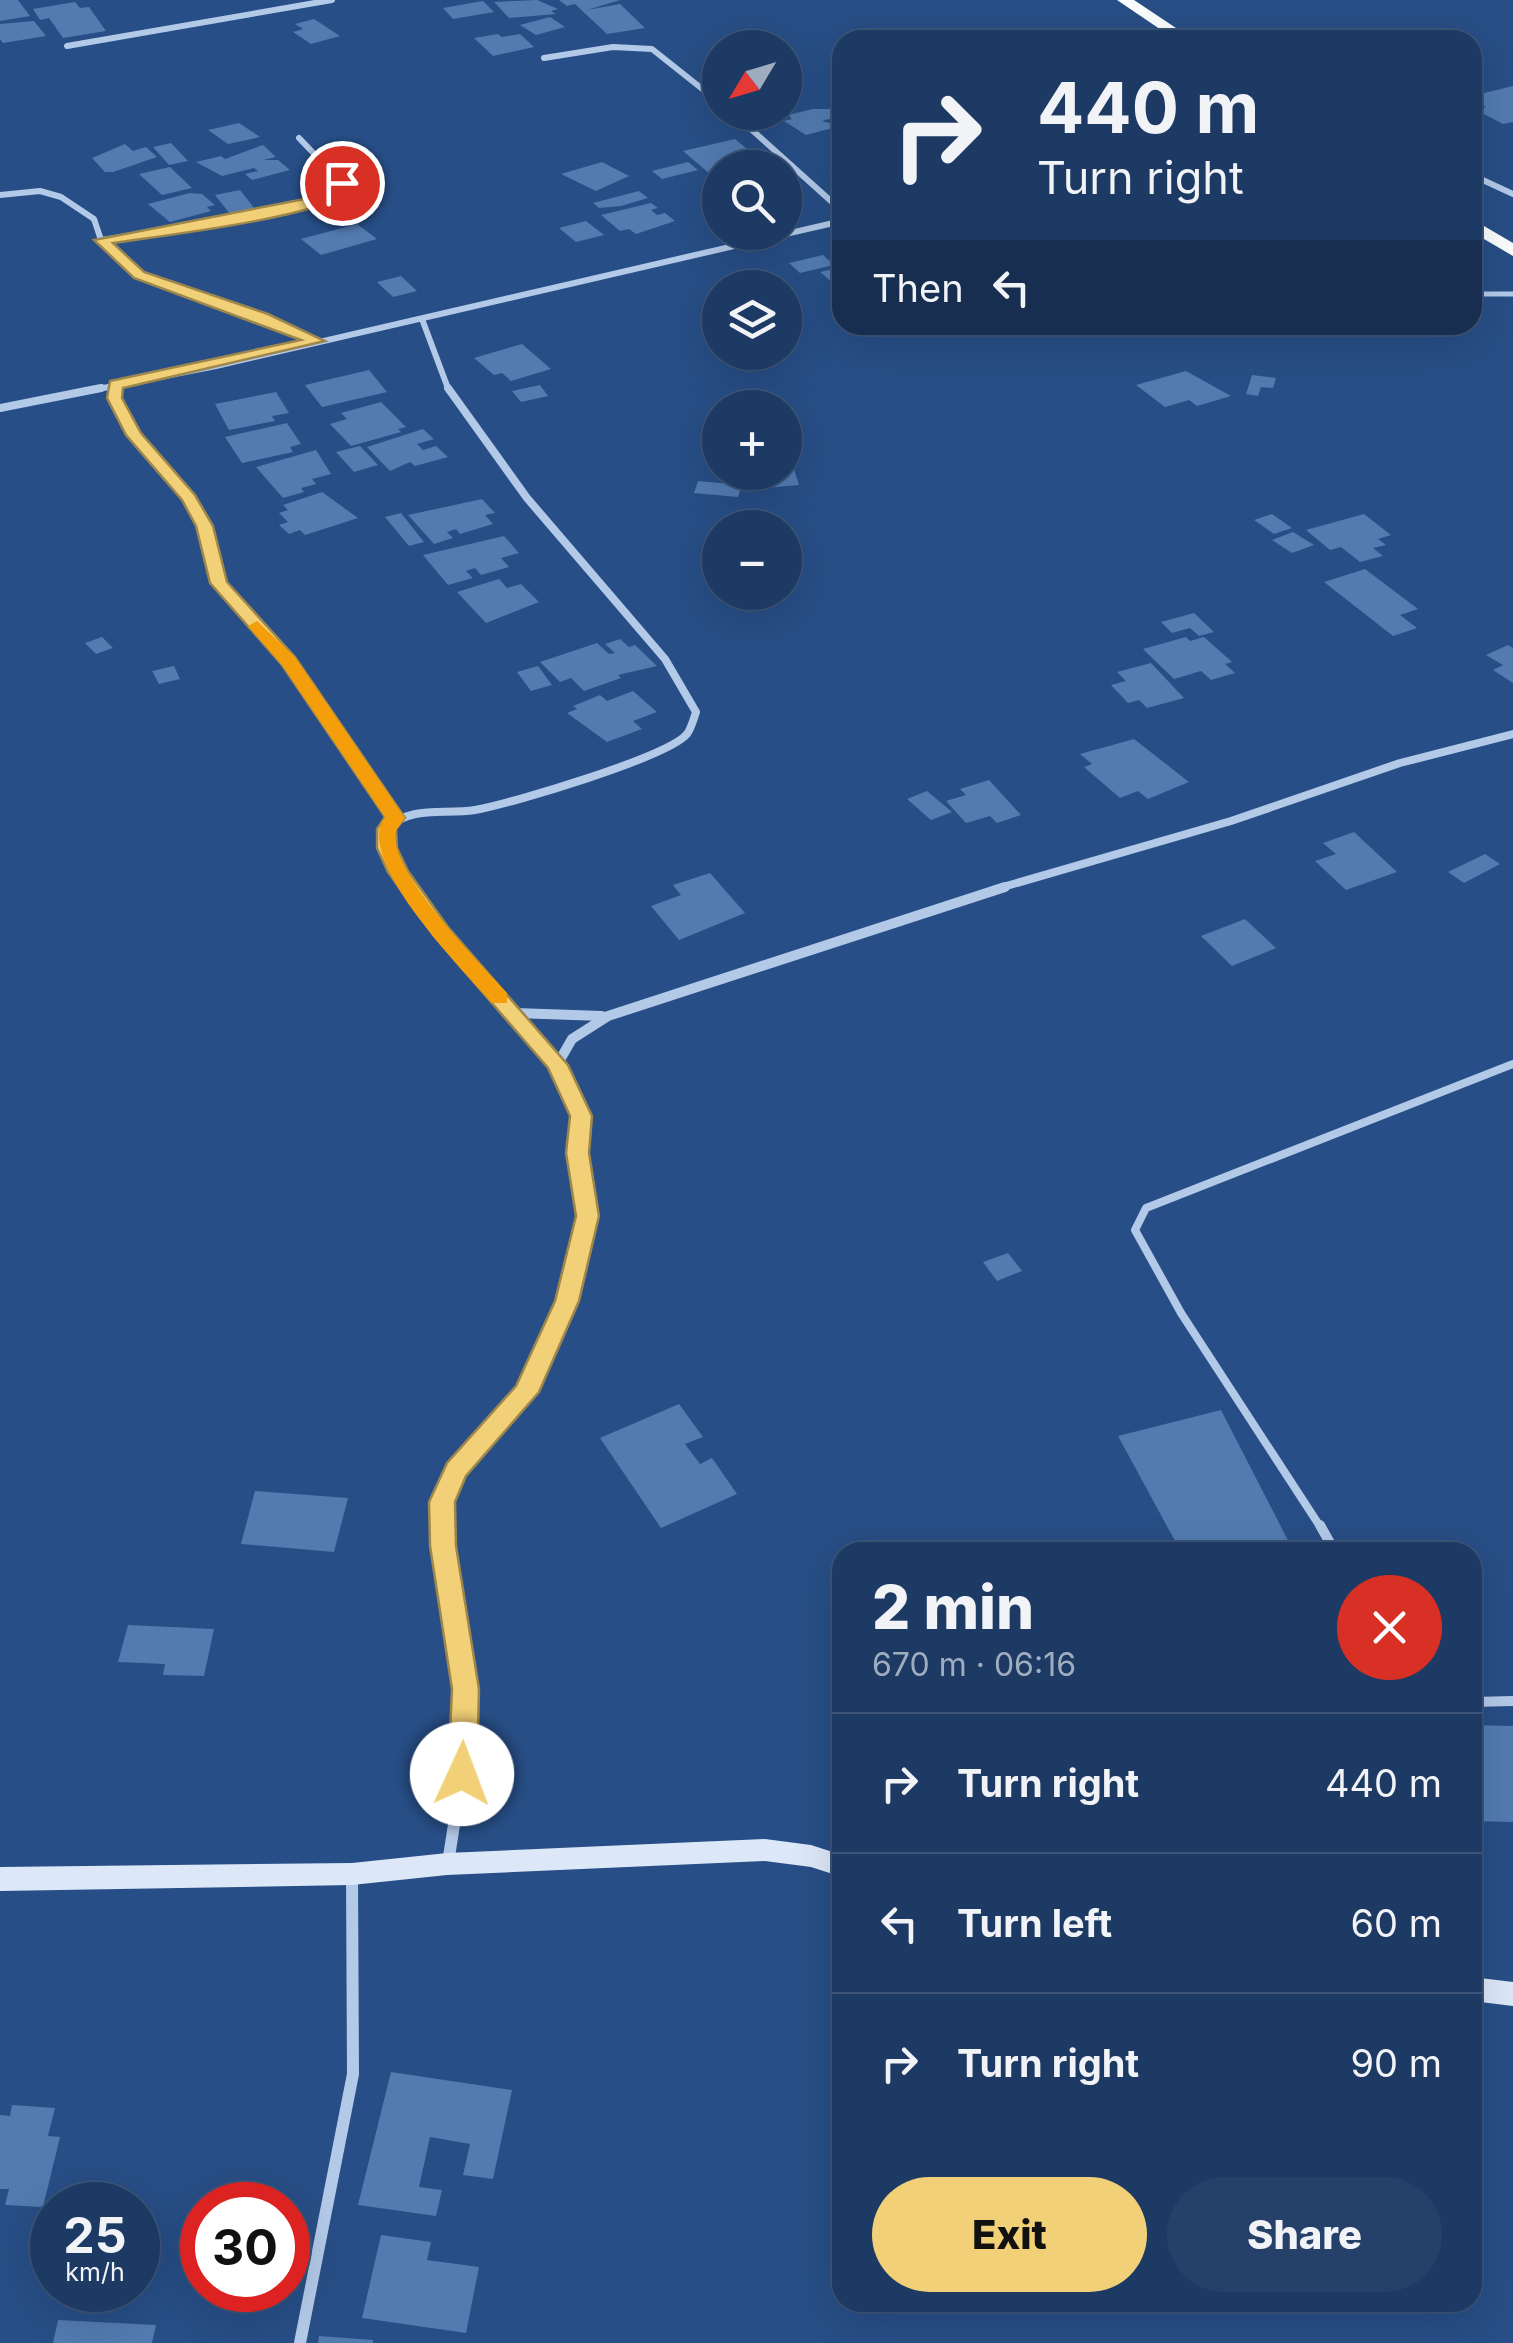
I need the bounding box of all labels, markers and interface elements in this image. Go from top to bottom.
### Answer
north arrow [702,30,802,130]
map controls [702,30,802,610]
text: 440 m [1037,65,1259,150]
icon: right [872,70,1002,200]
pin [300,141,385,226]
button: search [702,150,802,250]
text: Turn right [1037,150,1244,205]
icon: arrive [315,156,370,211]
icon: left [984,260,1039,315]
text: Then [872,265,964,311]
button: layers [702,270,802,370]
button: + [702,390,802,490]
button: − [702,510,802,610]
text: 2 min [872,1571,1034,1643]
button: close [1337,1575,1442,1680]
text: 670 m · 06:16 [872,1645,1076,1684]
position arrow [410,1722,514,1826]
icon: right [872,1756,927,1811]
text: Turn right [957,1760,1139,1806]
text: 440 m [1325,1760,1442,1806]
icon: left [872,1896,927,1951]
text: Turn left [957,1900,1112,1946]
text: 60 m [1350,1900,1442,1946]
icon: right [872,2036,927,2091]
text: Turn right [957,2040,1139,2086]
text: 90 m [1350,2040,1442,2086]
button: Exit [872,2177,1147,2292]
button: Share [1167,2177,1442,2292]
speed limit sign: 30 [180,2182,310,2312]
text: 25 [63,2205,127,2265]
text: km/h [65,2257,125,2287]

